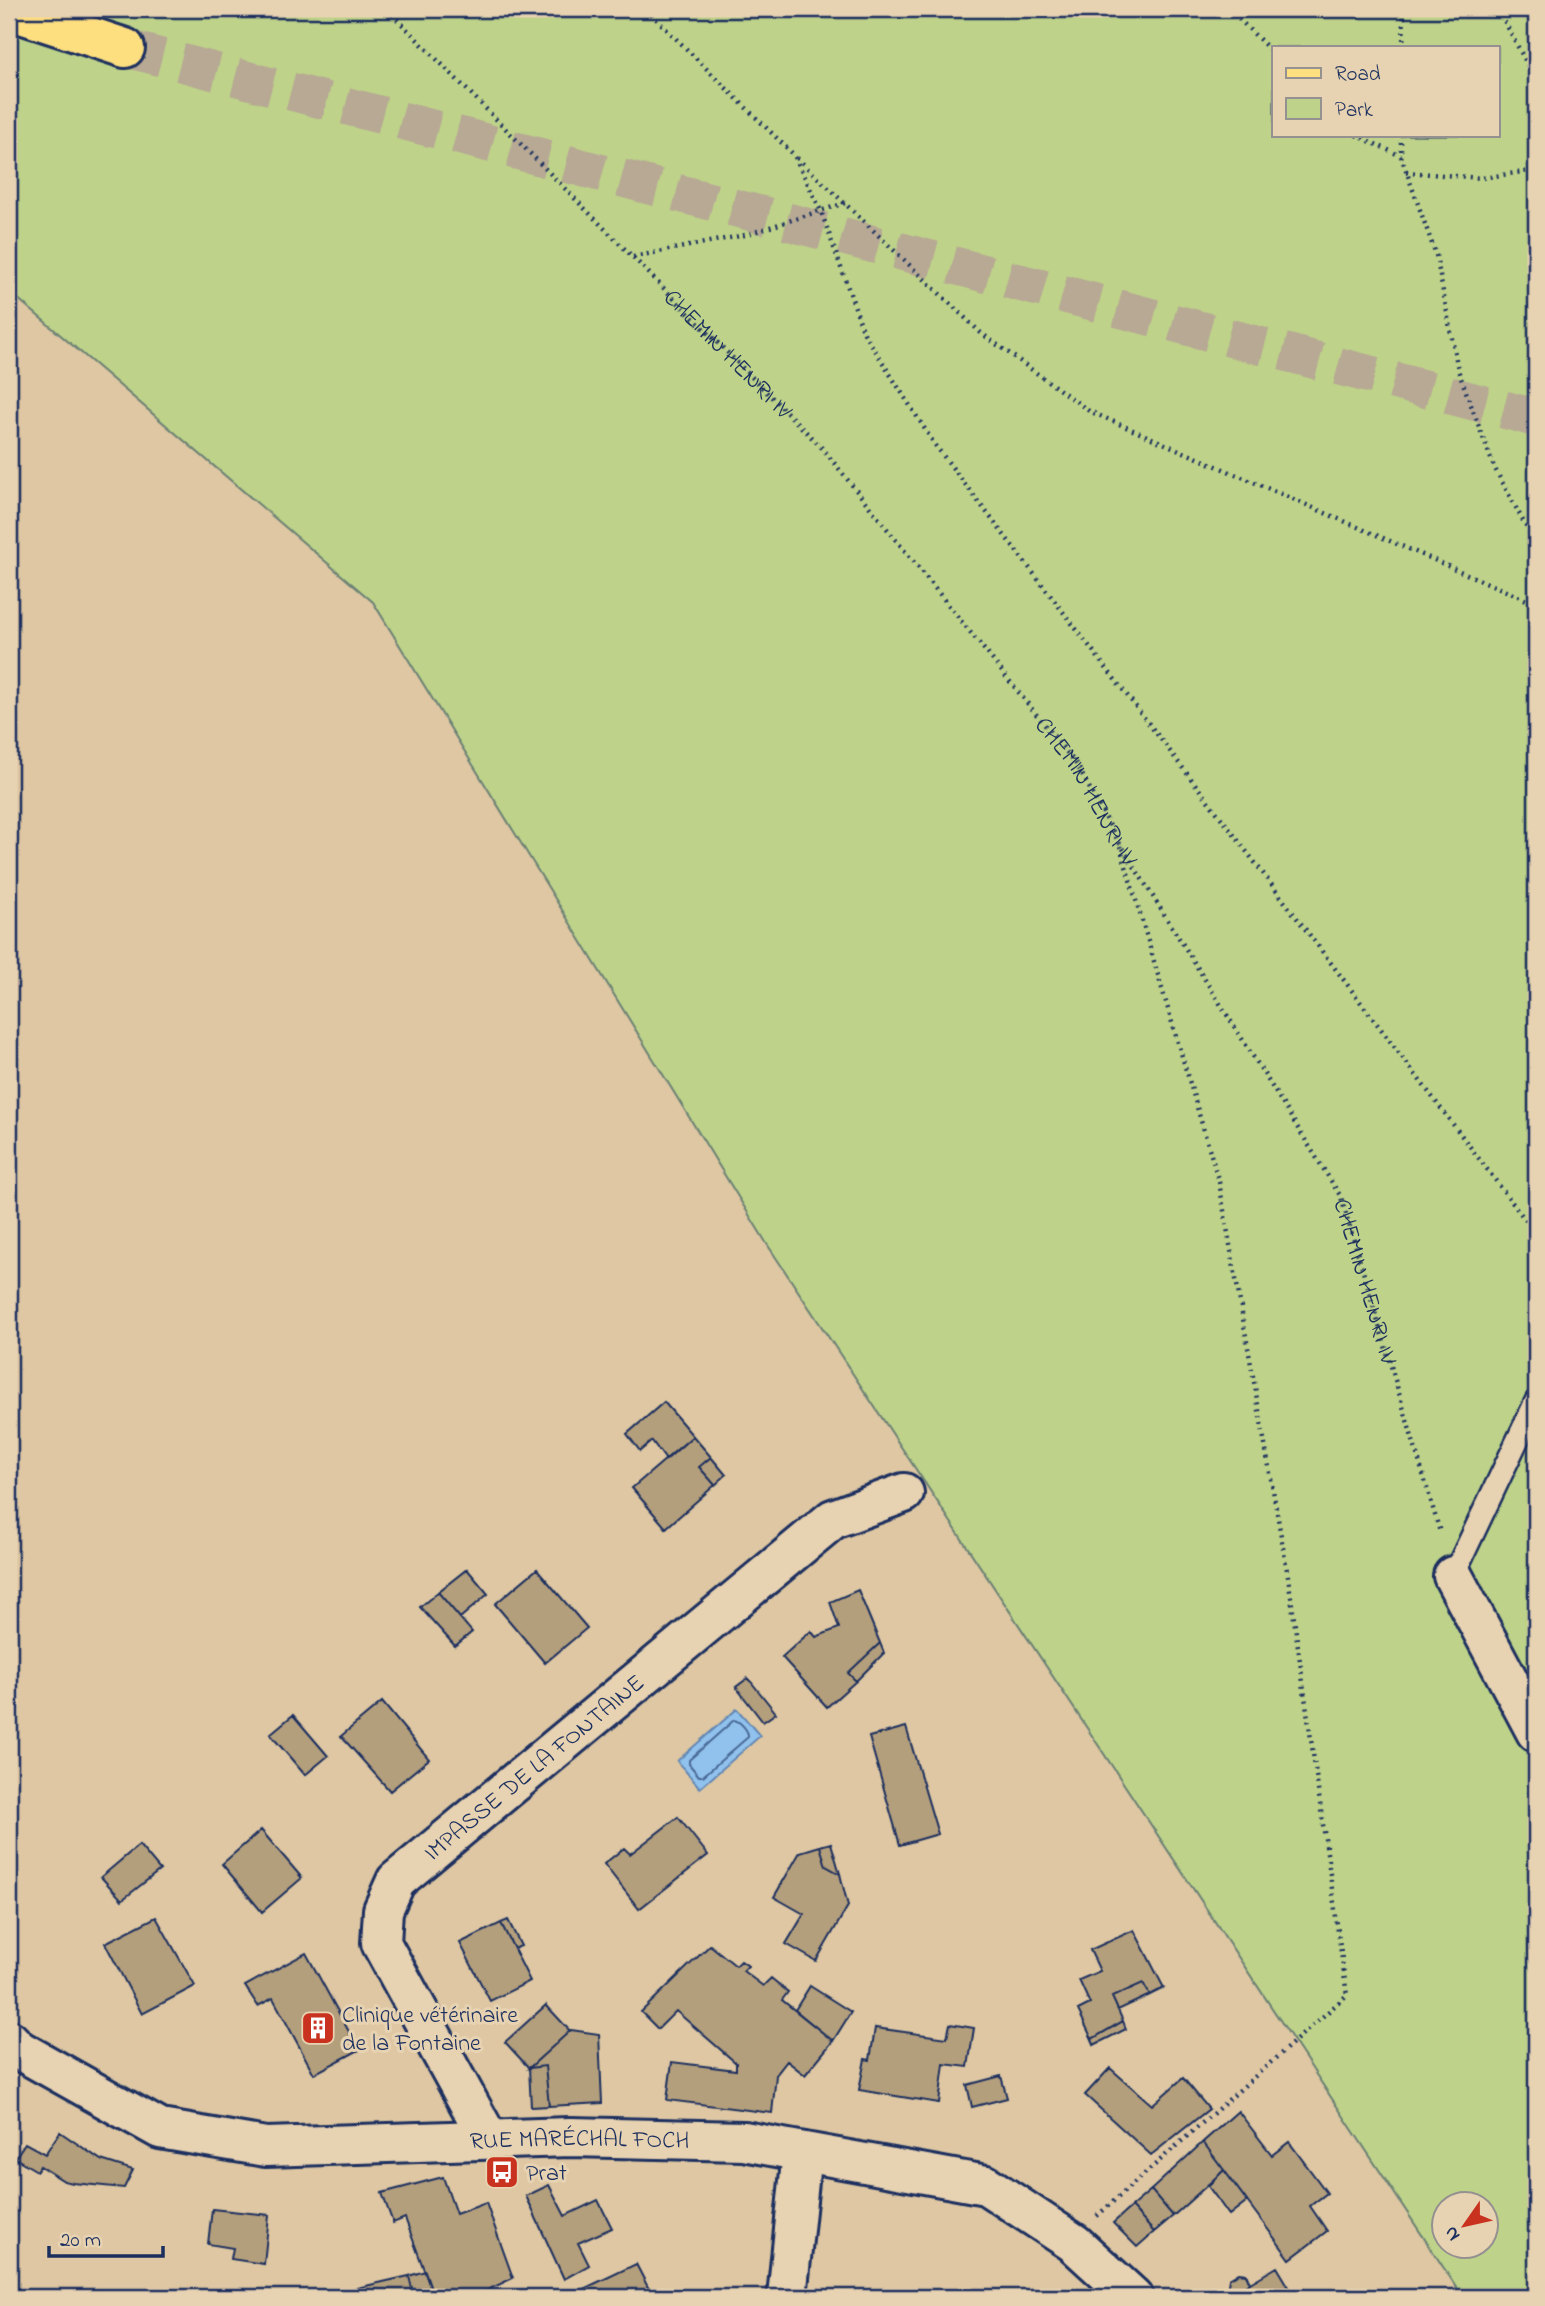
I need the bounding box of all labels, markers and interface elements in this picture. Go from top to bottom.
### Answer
legend [1272,46,1500,136]
text: Road [1335,60,1381,90]
text: Park [1335,96,1374,126]
street label: CHEMIN HENRI IV [654,282,800,429]
street label: CHEMIN HENRI IV [1025,710,1145,874]
street label: CHEMIN HENRI IV [1322,1195,1405,1369]
street label: IMPASSE DE LA FONTAINE [417,1667,653,1871]
place label: Clinique vétérinaire de la Fontaine [342,1999,518,2062]
building icon: Clinique vétérinaire de la Fontaine [299,2009,337,2047]
street label: RUE MARÉCHAL FOCH [469,2122,690,2160]
bus stop icon: Prat [483,2153,521,2191]
place label: Prat [526,2157,567,2192]
north arrow [1430,2190,1500,2260]
scale bar [49,2215,163,2259]
text: N [1438,2220,1468,2246]
text: 20 m [60,2226,101,2256]

